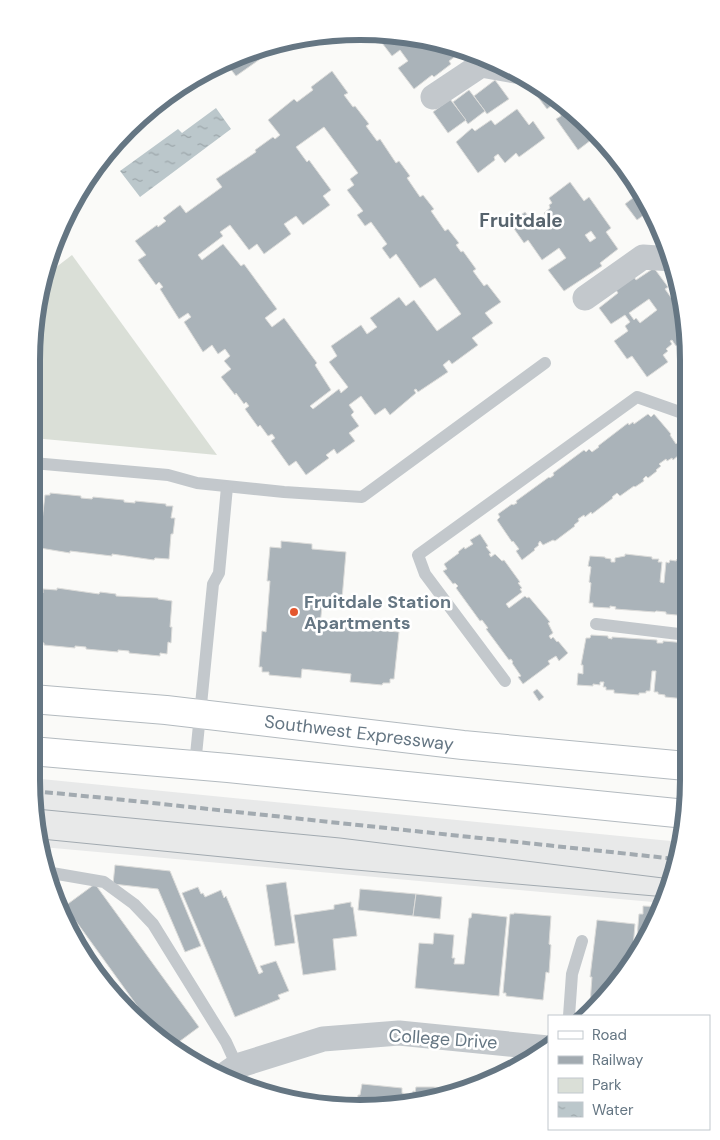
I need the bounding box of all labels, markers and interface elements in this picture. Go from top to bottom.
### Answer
district label: Fruitdale [479,208,563,233]
place label: Fruitdale Station Apartments [304,590,451,635]
marker: Fruitdale Station Apartments [288,606,300,618]
street label: Southwest Expressway [263,709,455,757]
legend [548,1015,710,1130]
street label: College Drive [388,1023,498,1055]
text: Road [592,1025,627,1045]
text: Railway [592,1050,644,1070]
text: Park [592,1075,622,1095]
text: Water [592,1100,634,1120]

